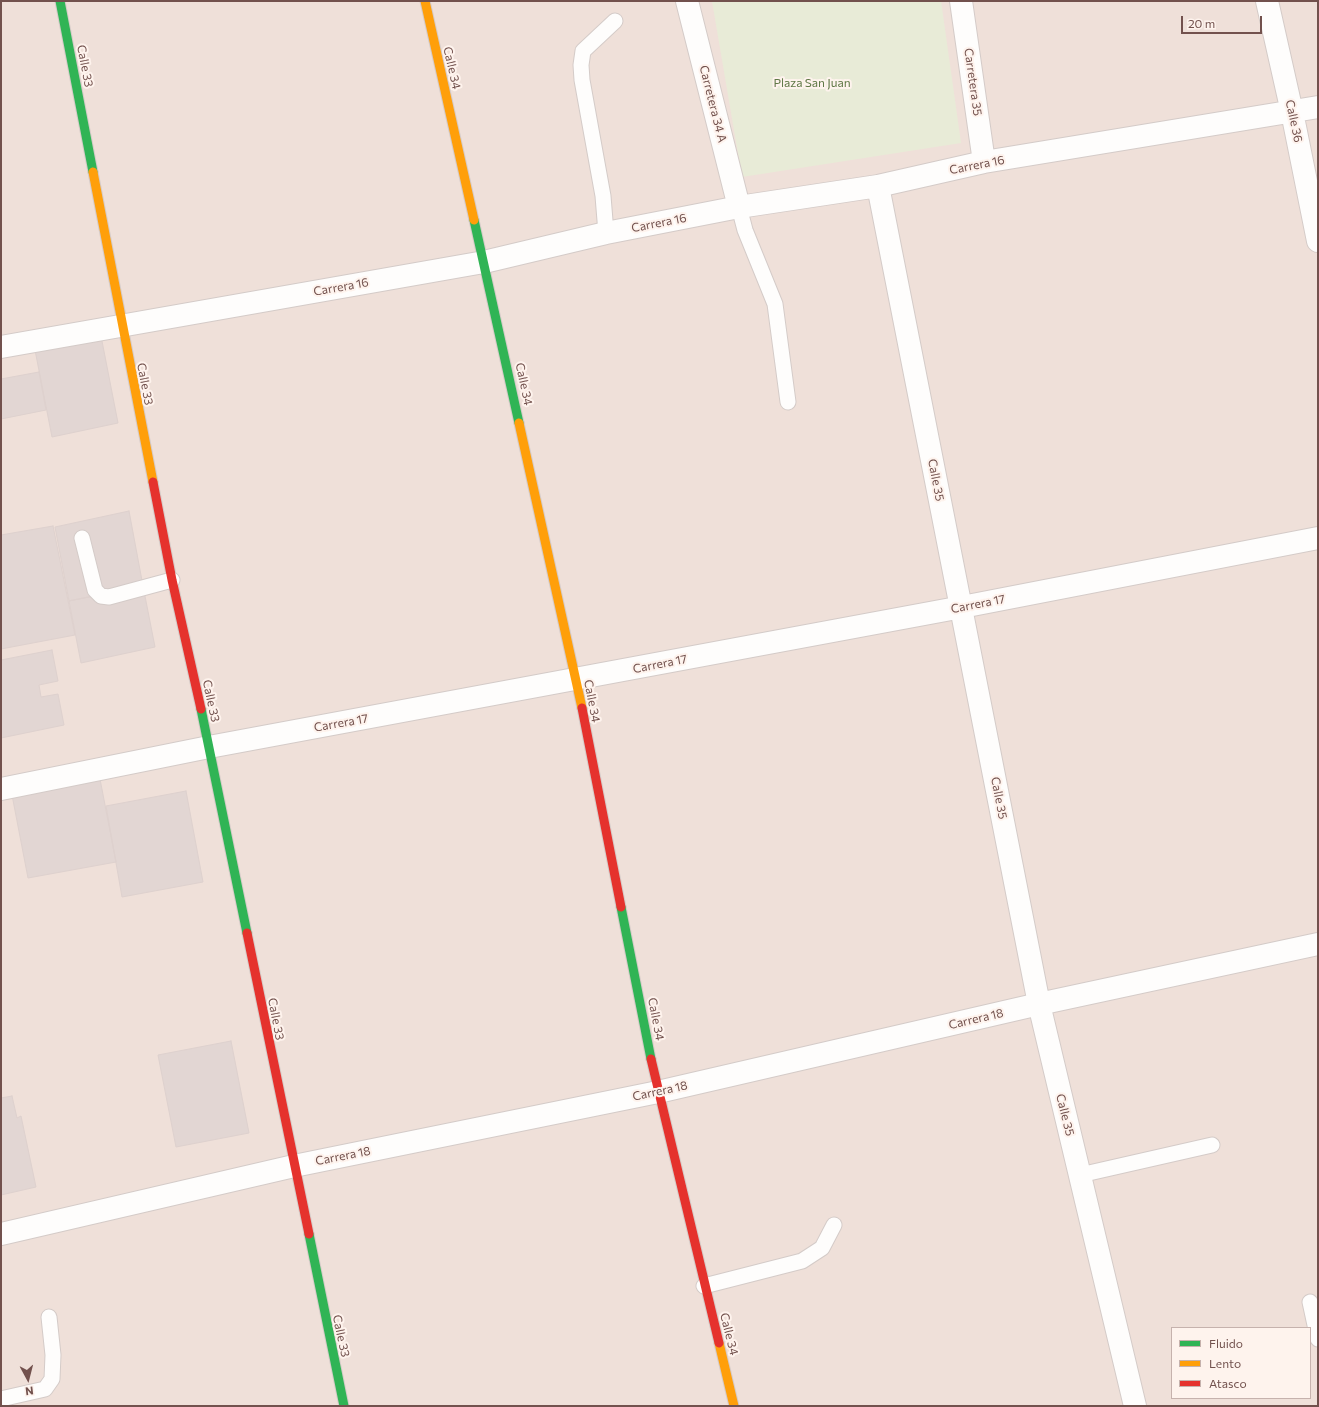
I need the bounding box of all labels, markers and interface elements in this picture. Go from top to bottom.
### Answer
scale bar [1183,8,1264,34]
text: 20 m [1188,16,1215,30]
street label: Calle 33 [74,44,96,88]
street label: Calle 34 [440,45,464,91]
street label: Carretera 35 [961,47,985,117]
street label: Carretera 34 A [696,64,730,144]
park label: Plaza San Juan [773,76,851,90]
street label: Calle 36 [1282,98,1306,144]
street label: Carrera 16 [948,153,1006,177]
street label: Carrera 16 [630,211,688,235]
street label: Carrera 16 [312,275,370,299]
street label: Calle 34 [512,361,536,407]
street label: Calle 33 [134,362,156,406]
street label: Calle 35 [925,458,947,502]
street label: Carrera 17 [950,592,1006,616]
street label: Carrera 17 [632,652,688,676]
street label: Calle 34 [581,678,603,724]
street label: Calle 33 [199,679,223,723]
street label: Carrera 17 [313,711,369,735]
street label: Calle 35 [988,776,1010,820]
street label: Calle 34 [645,996,667,1042]
street label: Calle 33 [265,997,287,1041]
street label: Carrera 18 [947,1006,1005,1032]
street label: Carrera 18 [631,1078,689,1104]
street label: Calle 35 [1053,1092,1077,1138]
street label: Carrera 18 [314,1144,372,1168]
street label: Calle 34 [717,1311,741,1357]
street label: Calle 33 [329,1314,353,1358]
legend [1171,1327,1311,1399]
text: Fluido [1209,1336,1243,1350]
text: Lento [1209,1356,1241,1370]
north arrow [8,1359,48,1399]
text: Atasco [1209,1376,1247,1390]
text: N [25,1384,34,1398]

